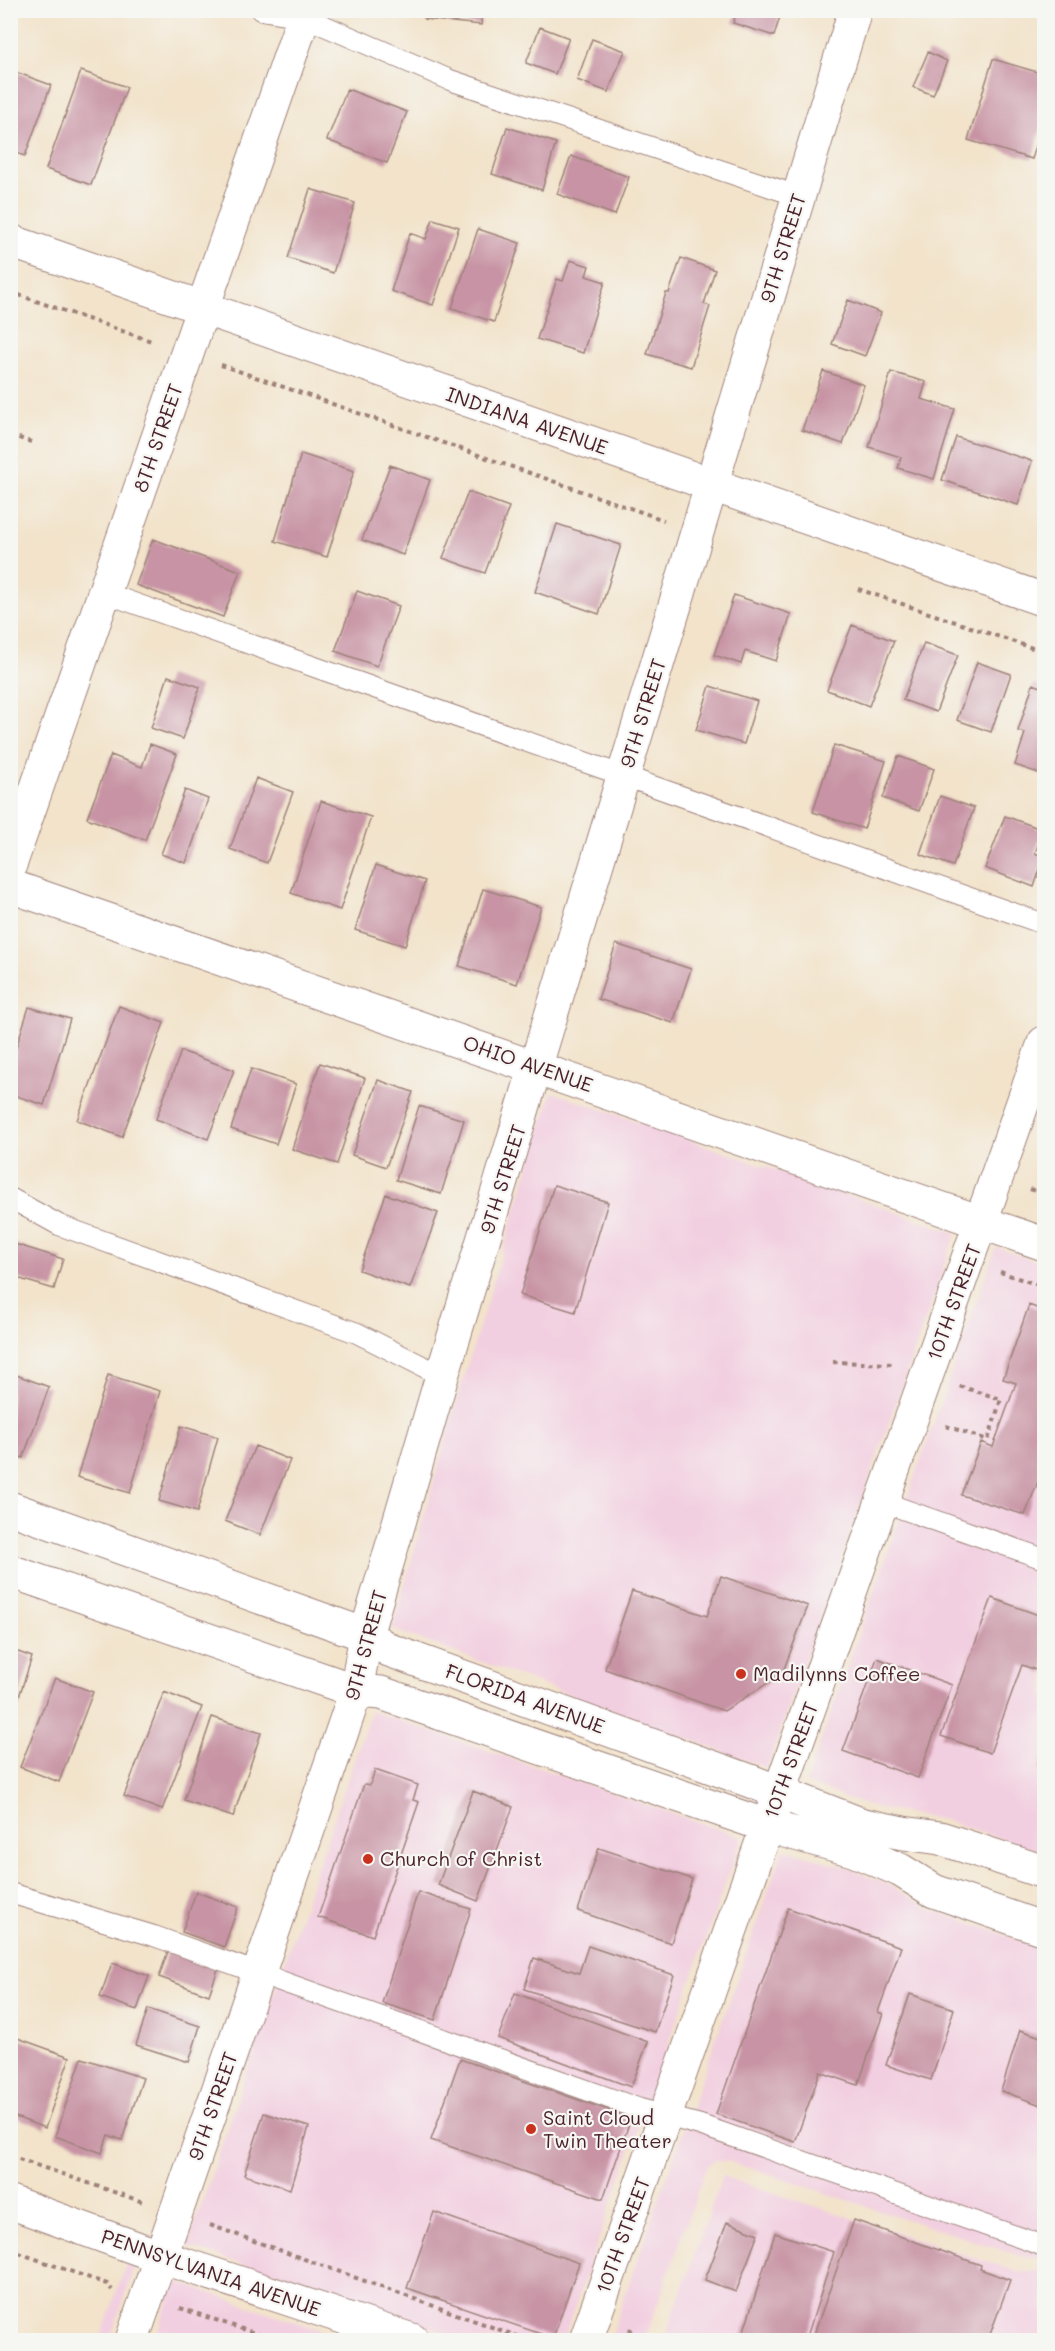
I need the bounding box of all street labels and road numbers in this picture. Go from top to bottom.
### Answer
street label: 9TH STREET [753,190,811,305]
street label: 8TH STREET [126,380,188,495]
street label: INDIANA AVENUE [443,380,612,460]
street label: 9TH STREET [613,655,671,770]
street label: OHIO AVENUE [460,1029,597,1097]
street label: 9TH STREET [473,1121,531,1236]
street label: 10TH STREET [920,1240,986,1364]
street label: 9TH STREET [338,1587,392,1703]
street label: FLORIDA AVENUE [442,1657,609,1739]
street label: 10TH STREET [757,1698,823,1822]
street label: 9TH STREET [181,2048,243,2163]
street label: 10TH STREET [589,2173,655,2297]
street label: PENNSYLVANIA AVENUE [98,2222,324,2322]

